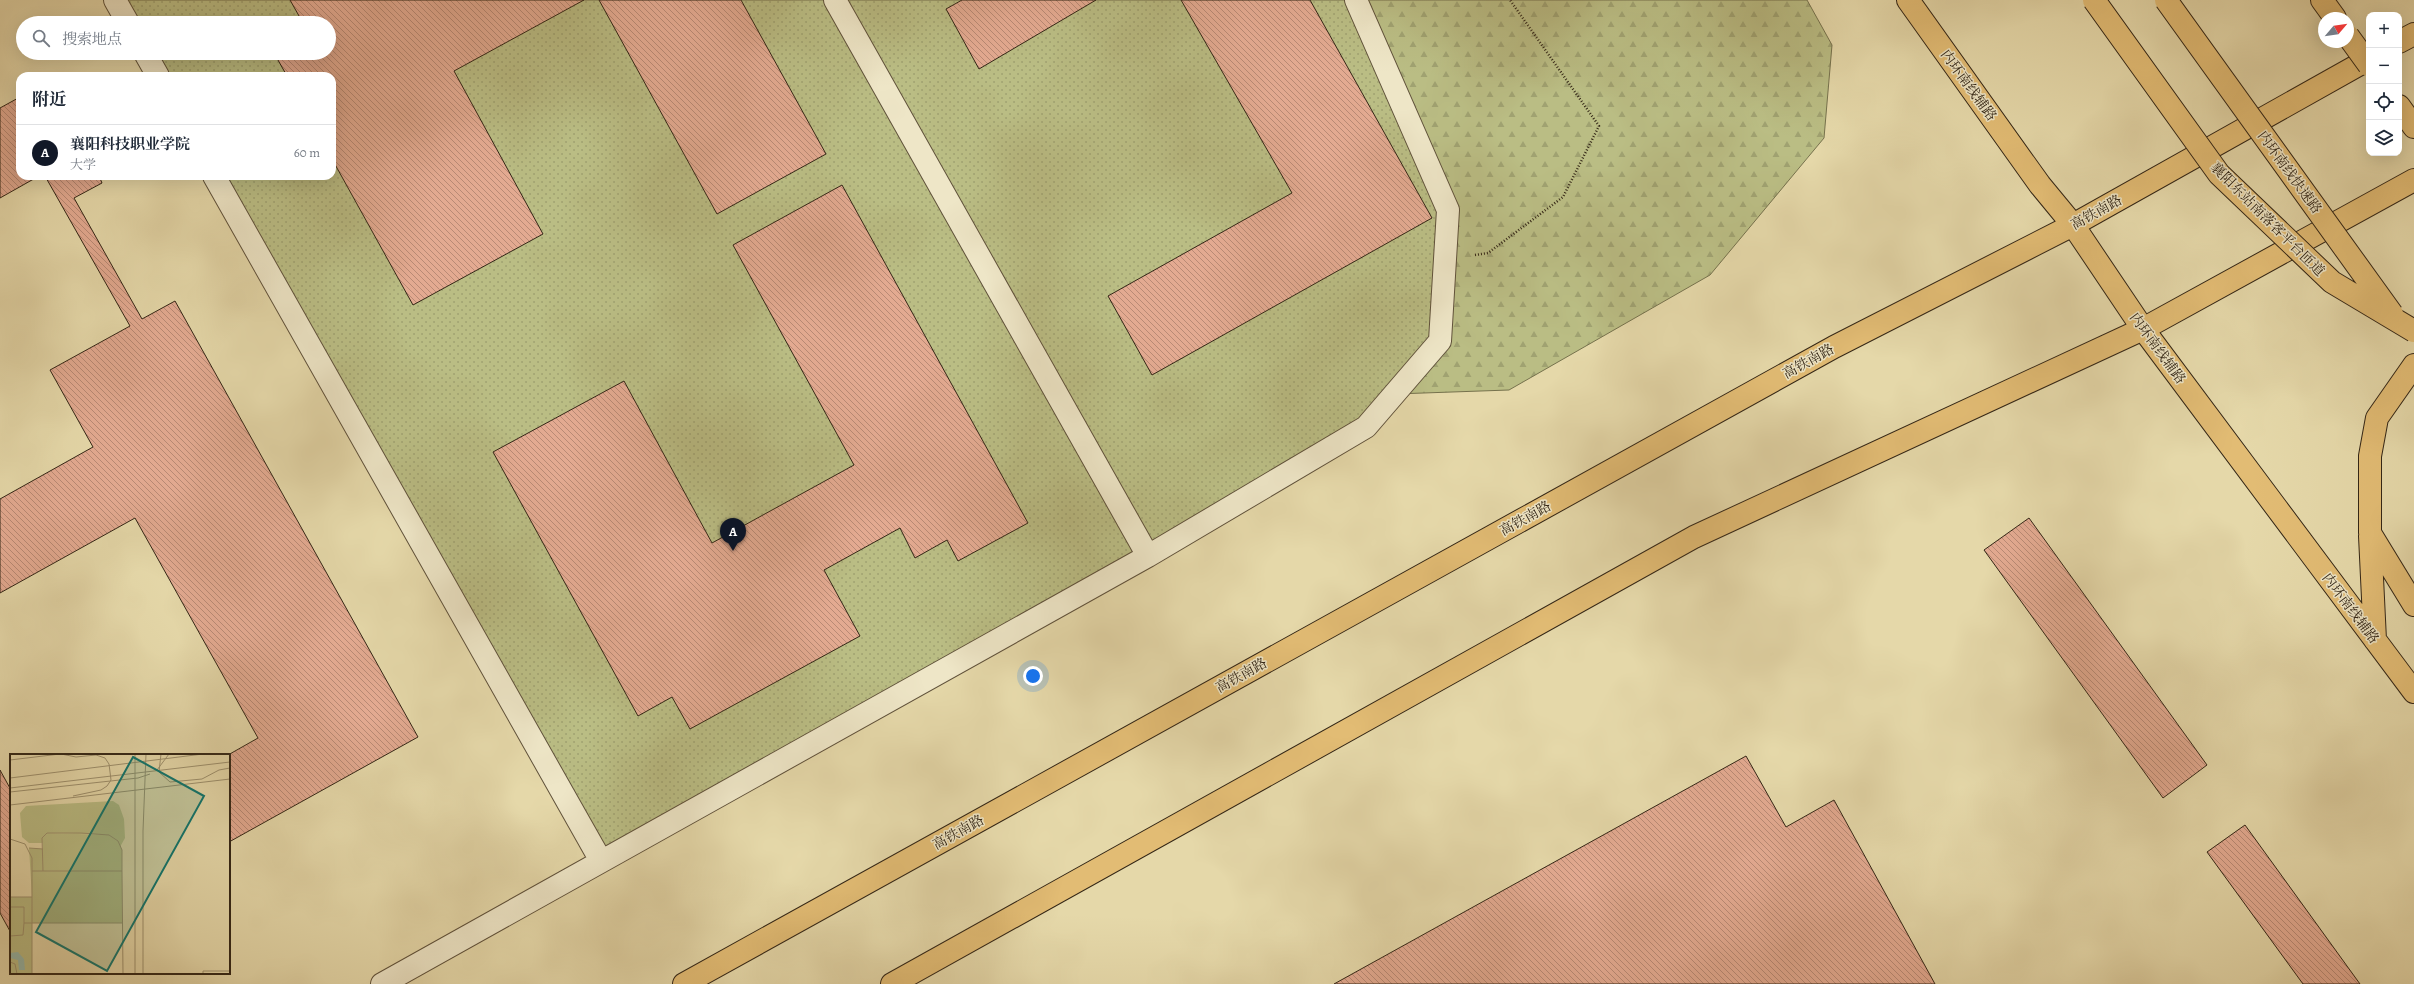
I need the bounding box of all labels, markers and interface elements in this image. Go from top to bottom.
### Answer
north arrow [2318,12,2354,48]
map controls [2366,12,2402,156]
button: + [2366,12,2402,48]
search box [16,16,336,60]
icon: search [30,27,52,49]
text: 搜索地点 [62,29,122,49]
street label: 内环南线辅路 [1936,46,2001,125]
button: − [2366,48,2402,84]
button: locate [2366,84,2402,120]
text: 附近 [32,88,66,111]
button: layers [2366,120,2402,156]
street label: 内环南线快速路 [2253,127,2326,218]
text: 襄阳科技职业学院 [70,134,190,154]
text: A [41,144,49,161]
text: 60 m [294,144,320,161]
text: 大学 [70,156,96,173]
street label: 襄阳东站南落客平台匝道 [2206,158,2329,281]
street label: 高铁南路 [2067,191,2125,234]
street label: 内环南线辅路 [2125,309,2190,388]
street label: 高铁南路 [1779,340,1837,383]
street label: 高铁南路 [1496,497,1554,540]
pin: A [720,518,746,551]
street label: 内环南线辅路 [2318,569,2383,648]
street label: 高铁南路 [1212,654,1270,697]
your location [1023,666,1043,686]
inset map [10,754,230,974]
street label: 高铁南路 [929,811,987,854]

